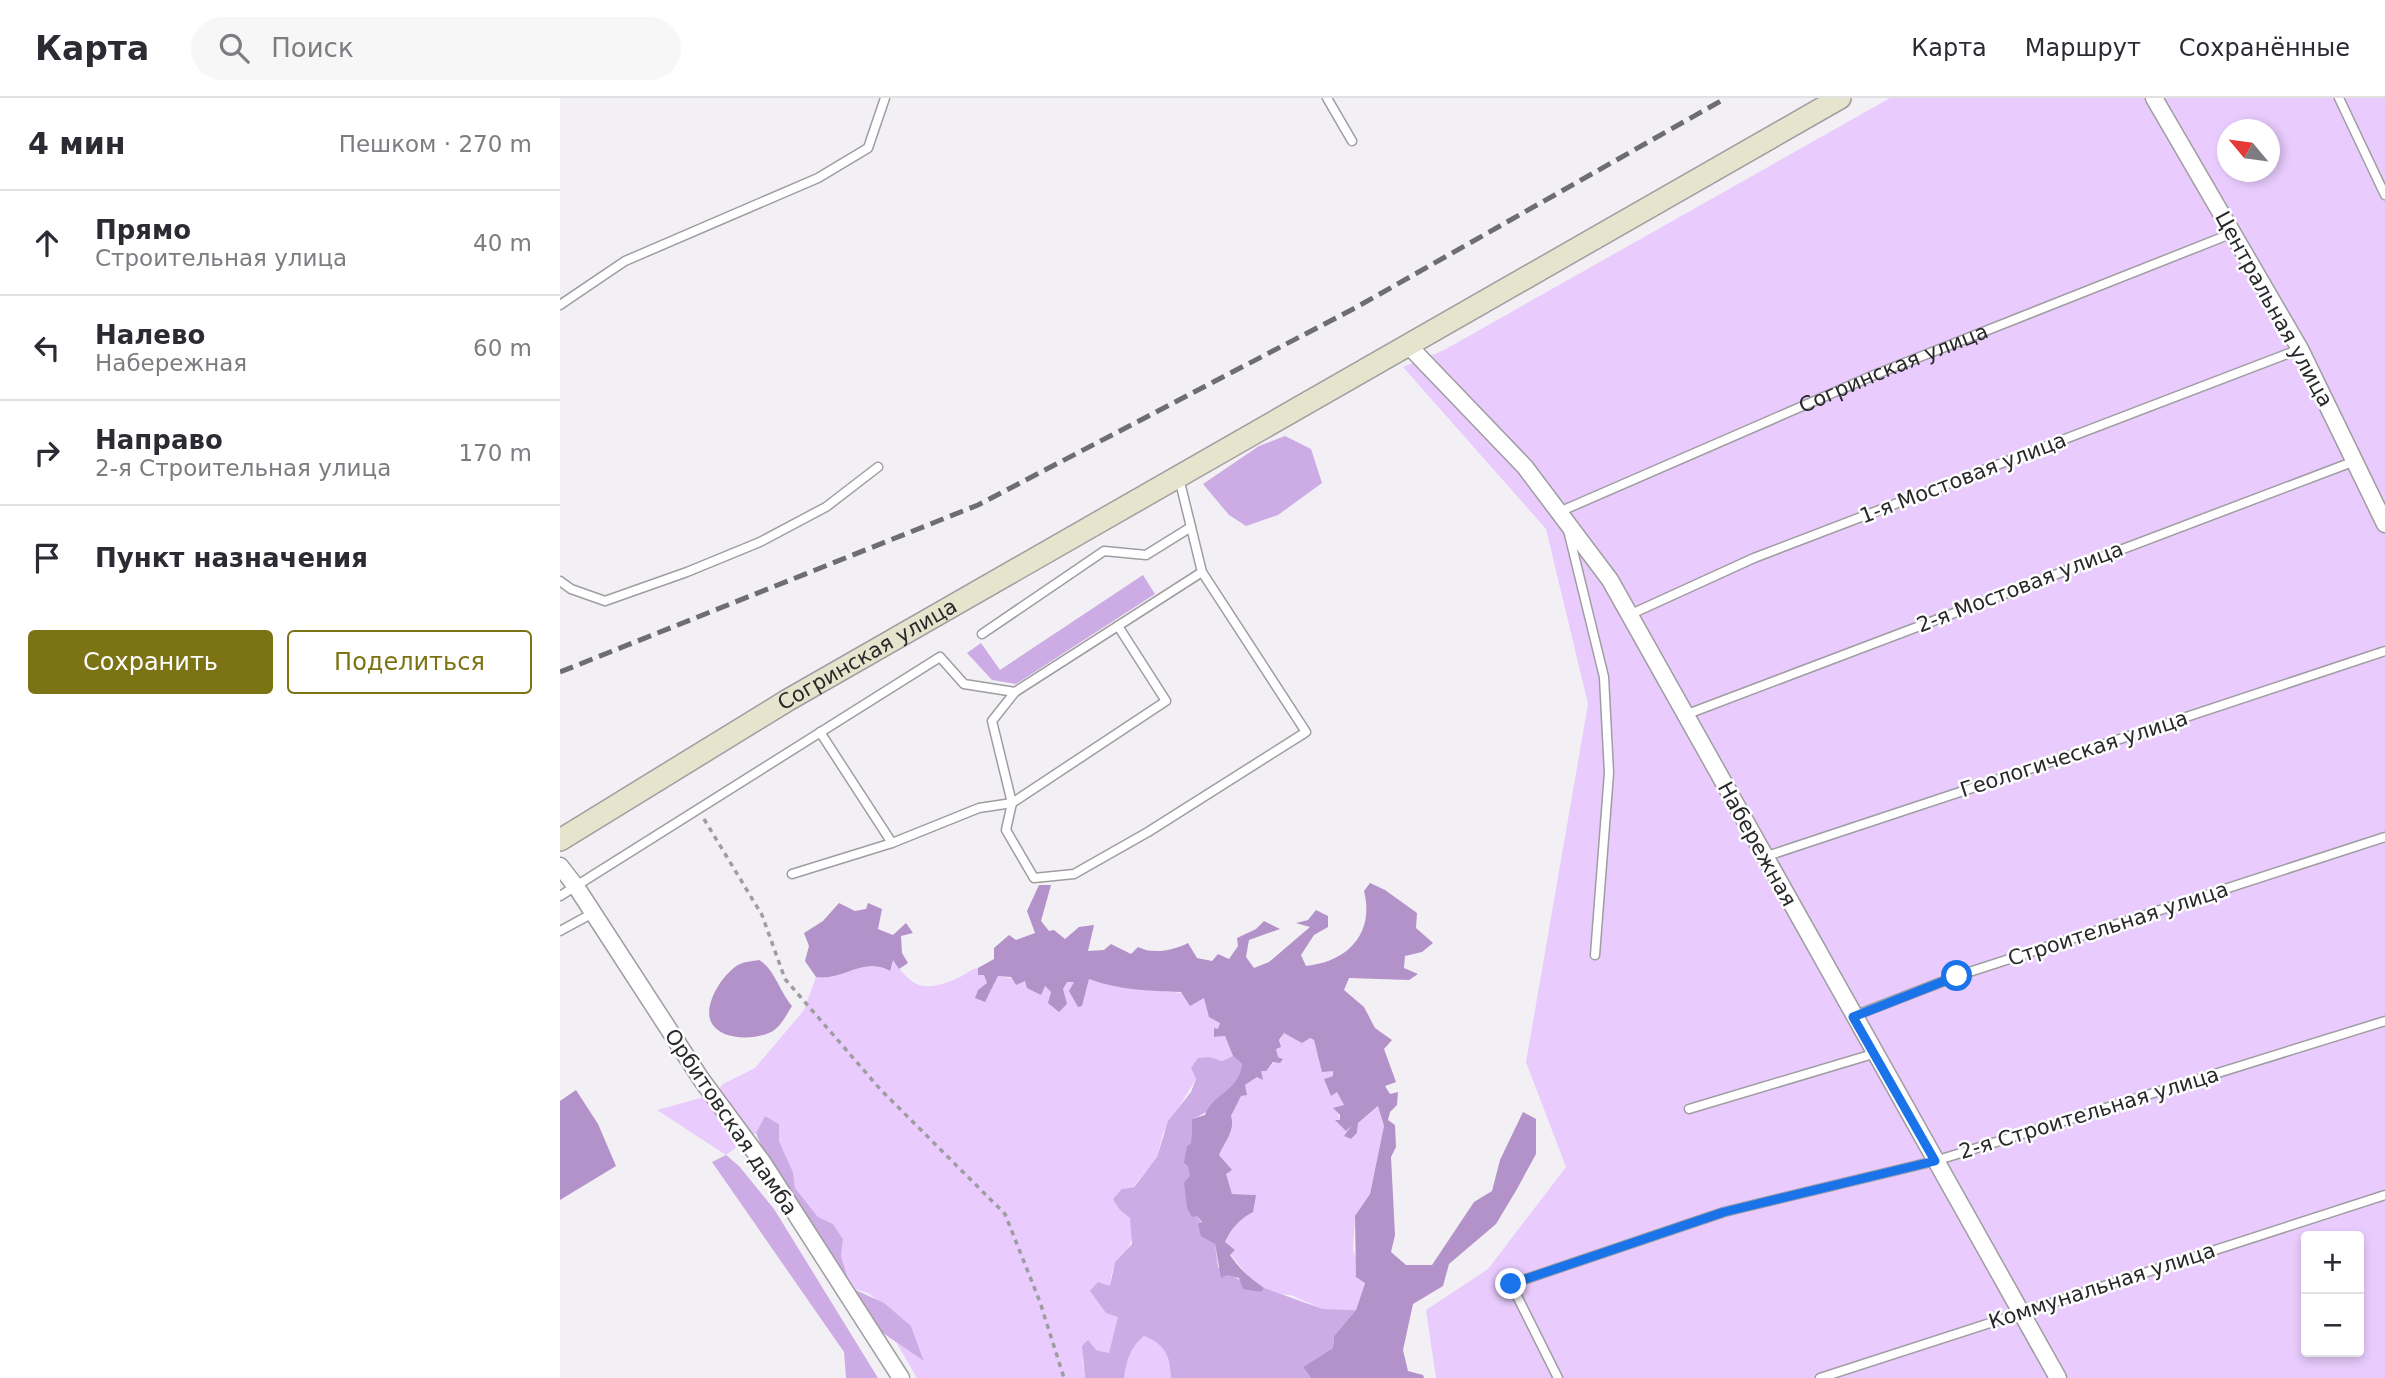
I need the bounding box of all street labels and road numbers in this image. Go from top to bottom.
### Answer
street label: Центральная улица [2210,207,2338,411]
street label: Согринская улица [1795,319,1992,418]
street label: 1-я Мостовая улица [1856,428,2070,528]
street label: 2-я Мостовая улица [1913,537,2127,637]
street label: Согринская улица [773,594,961,715]
street label: Геологическая улица [1957,706,2191,802]
street label: Набережная [1713,777,1801,911]
street label: Строительная улица [2005,877,2231,971]
street label: Орбитовская дамба [660,1024,802,1220]
street label: 2-я Строительная улица [1956,1062,2222,1164]
street label: Коммунальная улица [1986,1238,2218,1334]

